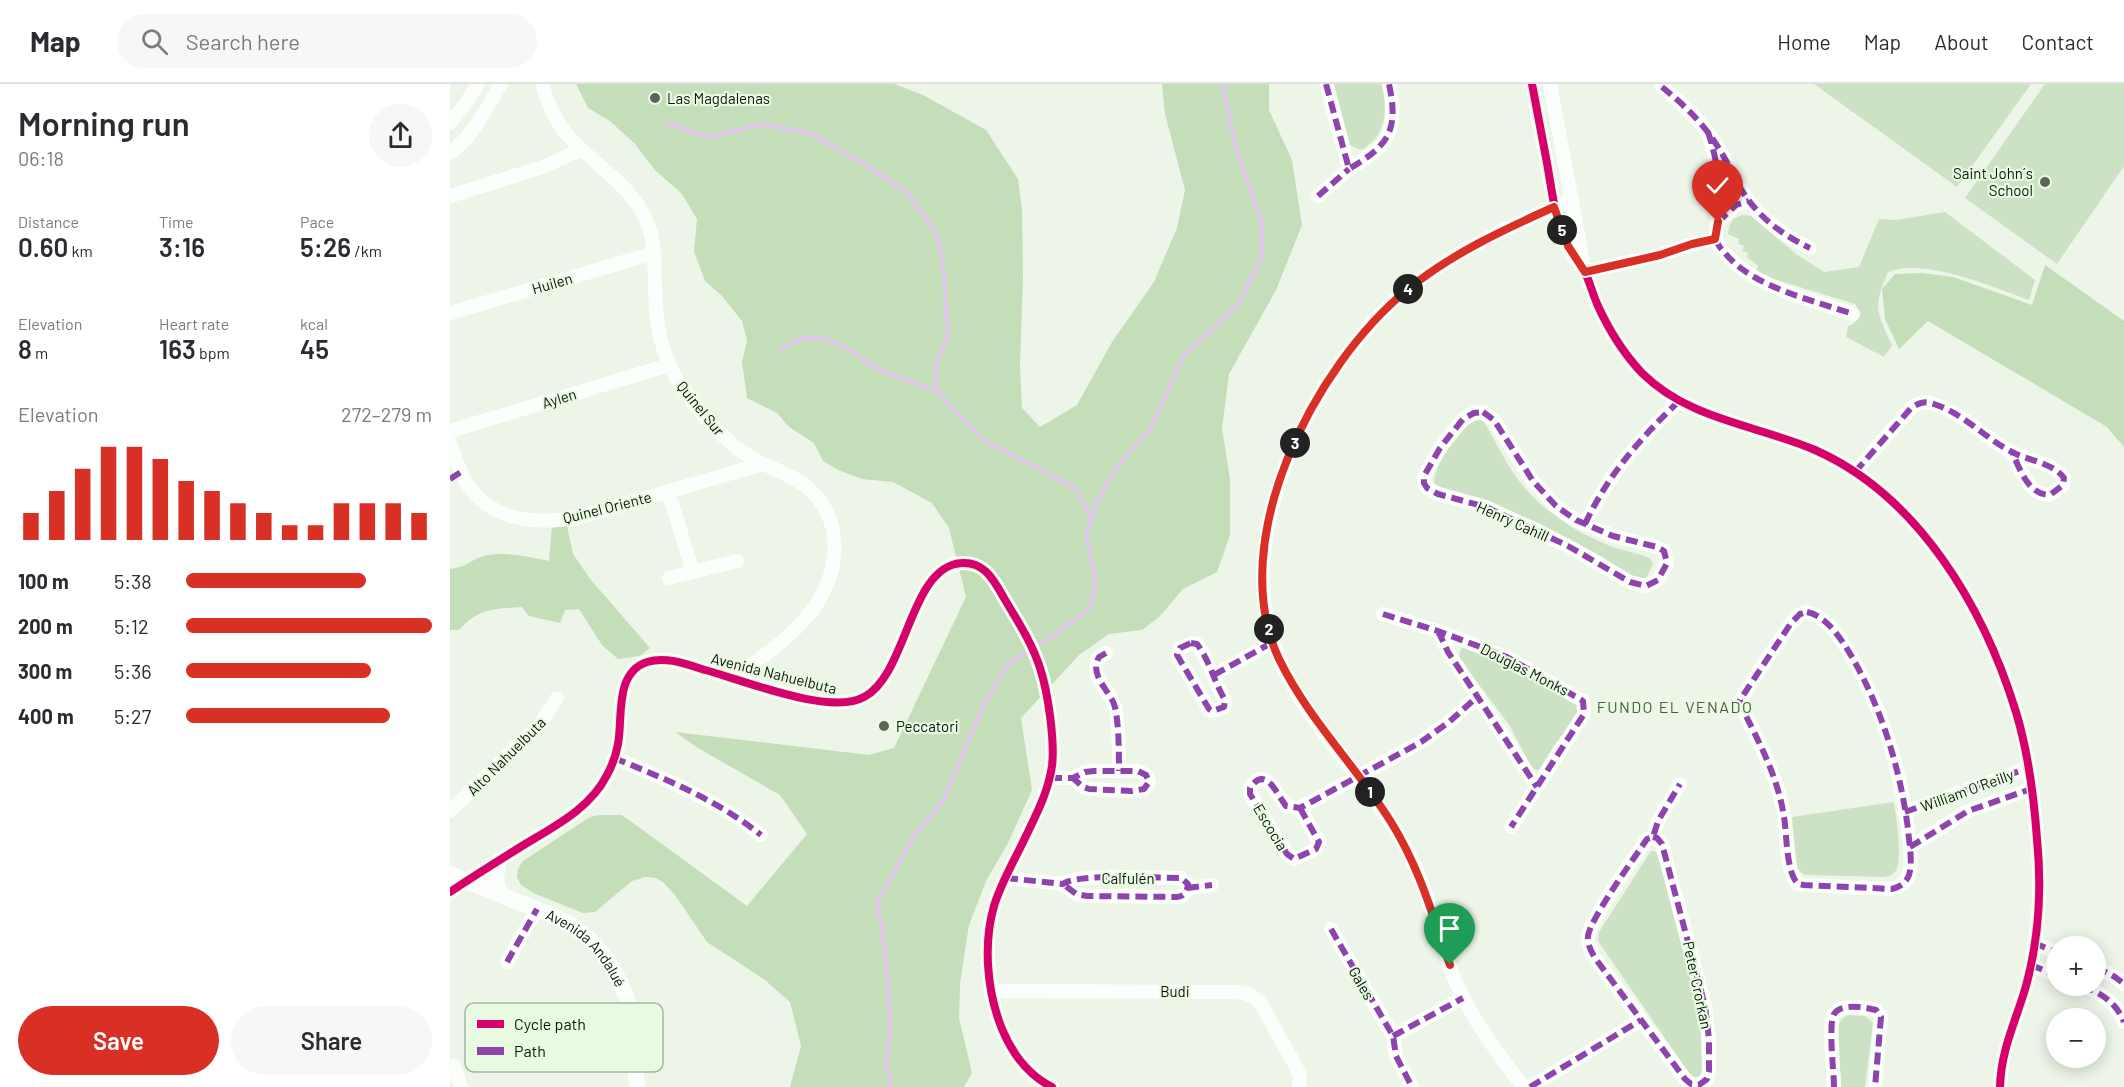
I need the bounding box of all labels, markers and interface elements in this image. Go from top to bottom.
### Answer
search box [117,14,537,68]
text: Map [30,24,81,58]
icon: search [138,25,171,58]
text: Search here [186,28,300,54]
text: Home [1777,29,1831,54]
text: Map [1864,29,1901,54]
text: About [1934,29,1989,54]
text: Contact [2022,29,2094,54]
place label: Las Magdalenas [667,89,770,107]
marker: Las Magdalenas [648,91,662,105]
text: Morning run [18,103,190,143]
button: share [369,104,432,167]
text: 06:18 [18,146,64,170]
pin [1692,160,1743,222]
place label: Saint John´s School [1953,164,2033,199]
icon: check [1701,169,1734,202]
marker: Saint John´s School [2038,175,2052,189]
text: Distance [18,212,79,231]
text: Time [159,212,194,231]
text: Pace [300,212,334,231]
pin: 5 [1547,215,1577,245]
text: 5 [1558,220,1566,239]
text: 0.60 [18,231,68,262]
text: 3:16 [159,231,205,262]
text: 5:26 [300,231,351,262]
text: km [68,241,93,260]
text: /km [351,241,382,260]
street label: Huilen [530,269,574,297]
pin: 4 [1393,274,1423,304]
text: 4 [1403,279,1413,298]
text: Elevation [18,314,82,333]
text: Heart rate [159,314,229,333]
text: kcal [300,314,328,333]
text: 8 [18,333,32,364]
text: 163 [159,333,196,364]
text: 45 [300,333,329,364]
text: m [32,343,48,362]
text: bpm [196,343,230,362]
street label: Quinel Sur [673,377,729,439]
street label: Aylen [540,384,578,412]
text: Elevation [18,402,99,426]
text: 272–279 m [341,402,432,426]
pin: 3 [1280,428,1310,458]
text: 3 [1291,433,1299,452]
street label: Quinel Oriente [561,487,653,527]
street label: Henry Cahill [1474,497,1552,545]
text: 100 m [18,569,69,593]
text: 5:38 [114,569,152,593]
text: 200 m [18,614,73,638]
text: 5:12 [114,614,149,638]
pin: 2 [1254,614,1284,644]
text: 2 [1265,619,1273,638]
street label: Douglas Monks [1478,639,1572,699]
street label: Avenida Nahuelbuta [709,649,839,697]
text: 300 m [18,659,72,683]
text: 5:36 [114,659,152,683]
district label: FUNDO EL VENADO [1597,697,1753,716]
text: 400 m [18,704,74,728]
text: 5:27 [114,704,151,728]
street label: Alto Nahuelbuta [463,713,549,799]
place label: Peccatori [896,717,958,735]
marker: Peccatori [877,719,891,733]
street label: William O´Reilly [1918,765,2016,815]
pin: 1 [1355,777,1385,807]
text: 1 [1367,782,1373,801]
street label: Escocia [1250,800,1292,854]
street label: Calfulén [1101,869,1155,887]
pin [1424,903,1475,965]
street label: Avenida Andalué [543,905,630,990]
icon: arrive [1433,912,1466,945]
map controls [2046,936,2106,1068]
button: + [2046,936,2106,996]
street label: Peter Crorkan [1680,939,1716,1031]
street label: Gales [1345,963,1379,1003]
street label: Budi [1160,982,1190,1000]
legend [465,1003,663,1072]
button: Save [18,1006,219,1075]
button: Share [231,1006,432,1075]
button: − [2046,1008,2106,1068]
text: Cycle path [514,1014,586,1033]
text: Path [514,1041,546,1060]

